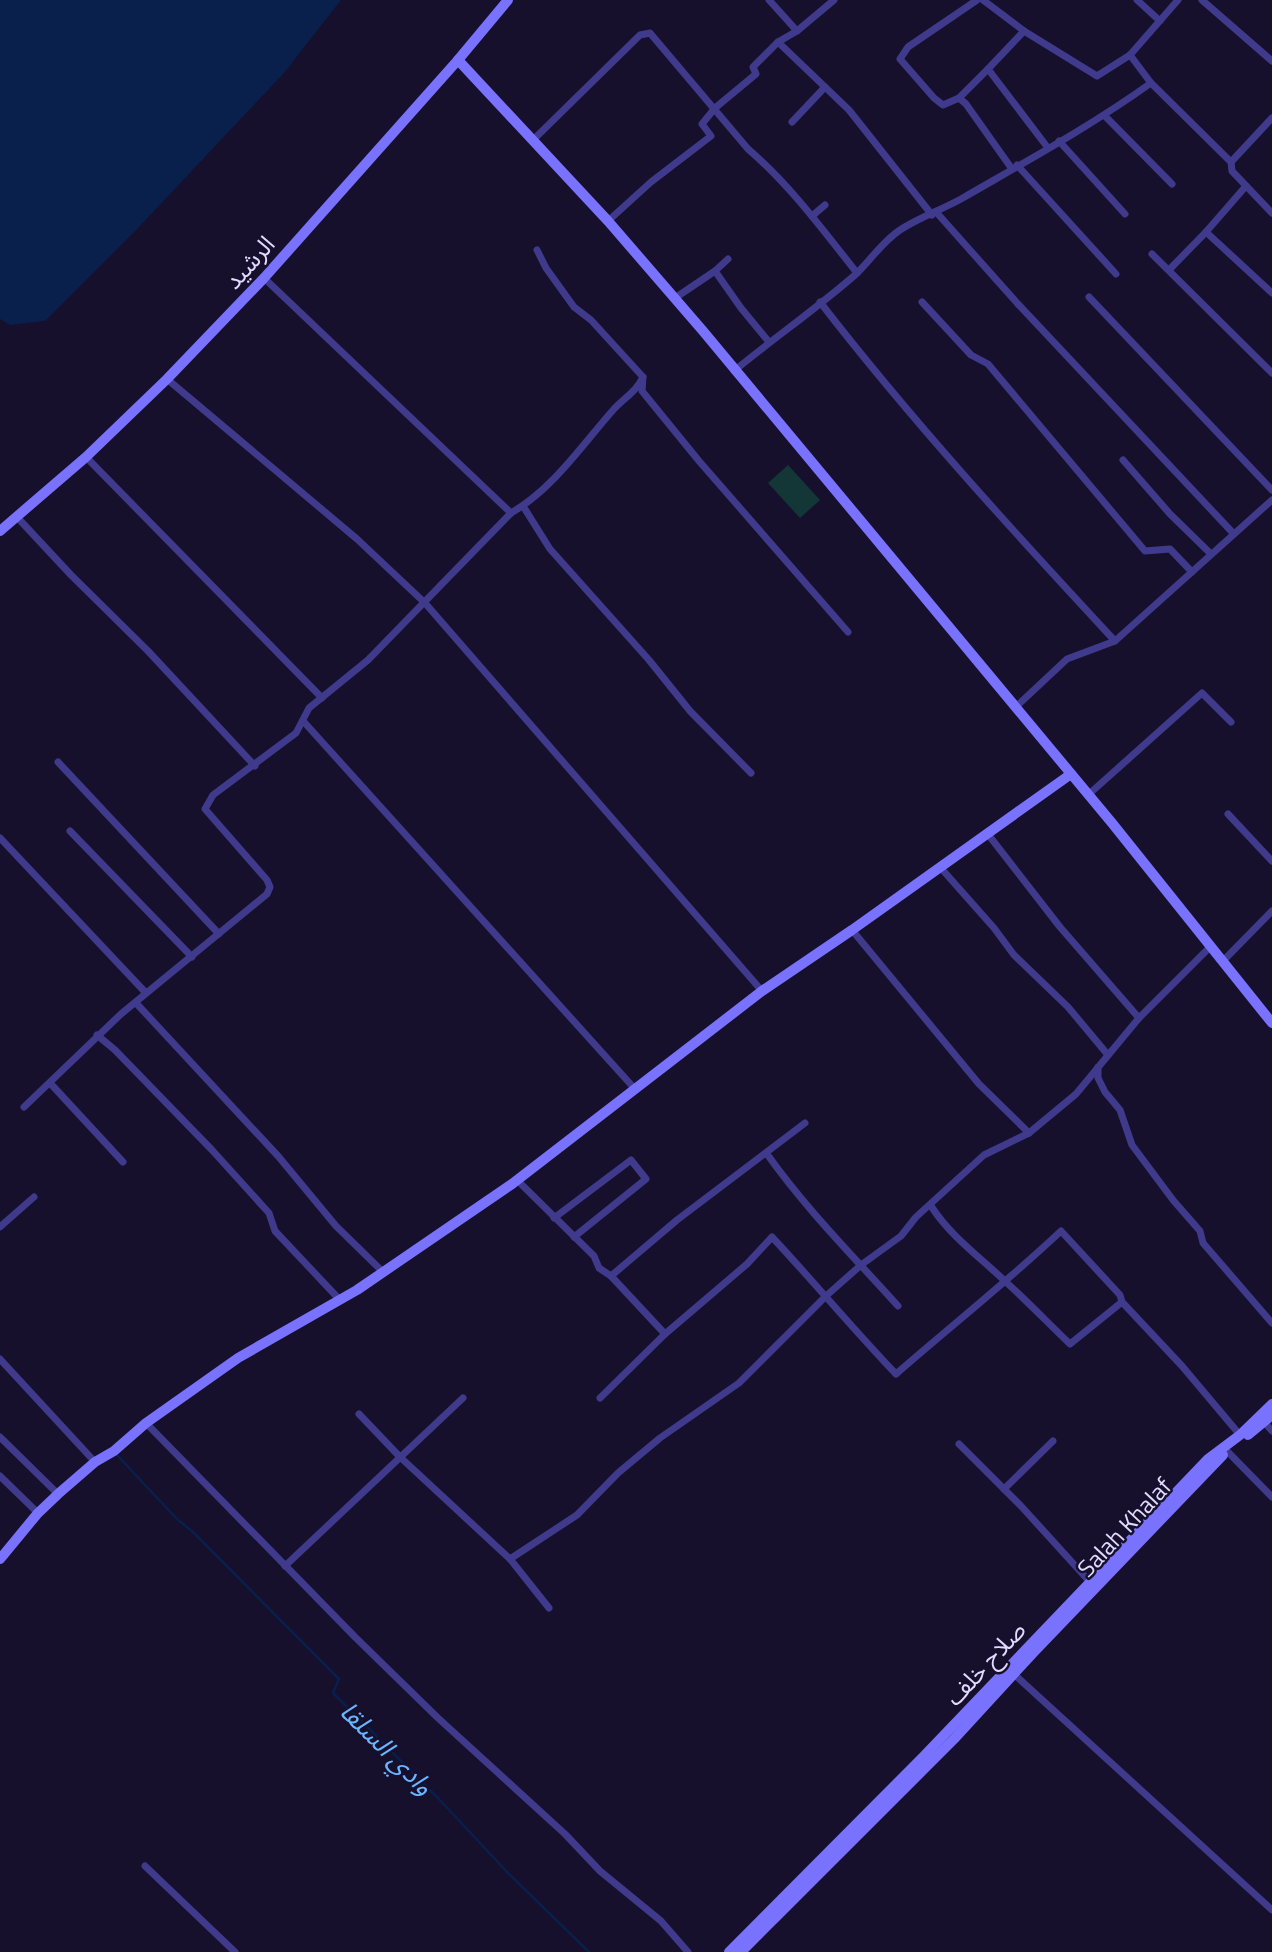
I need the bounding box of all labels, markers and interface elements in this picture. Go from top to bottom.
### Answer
street label: الرشيد [215,227,283,297]
street label: Salah Khalaf [1068,1469,1180,1585]
street label: صلاح خلف [936,1613,1034,1713]
water label: وادي السلقا [330,1692,443,1805]

